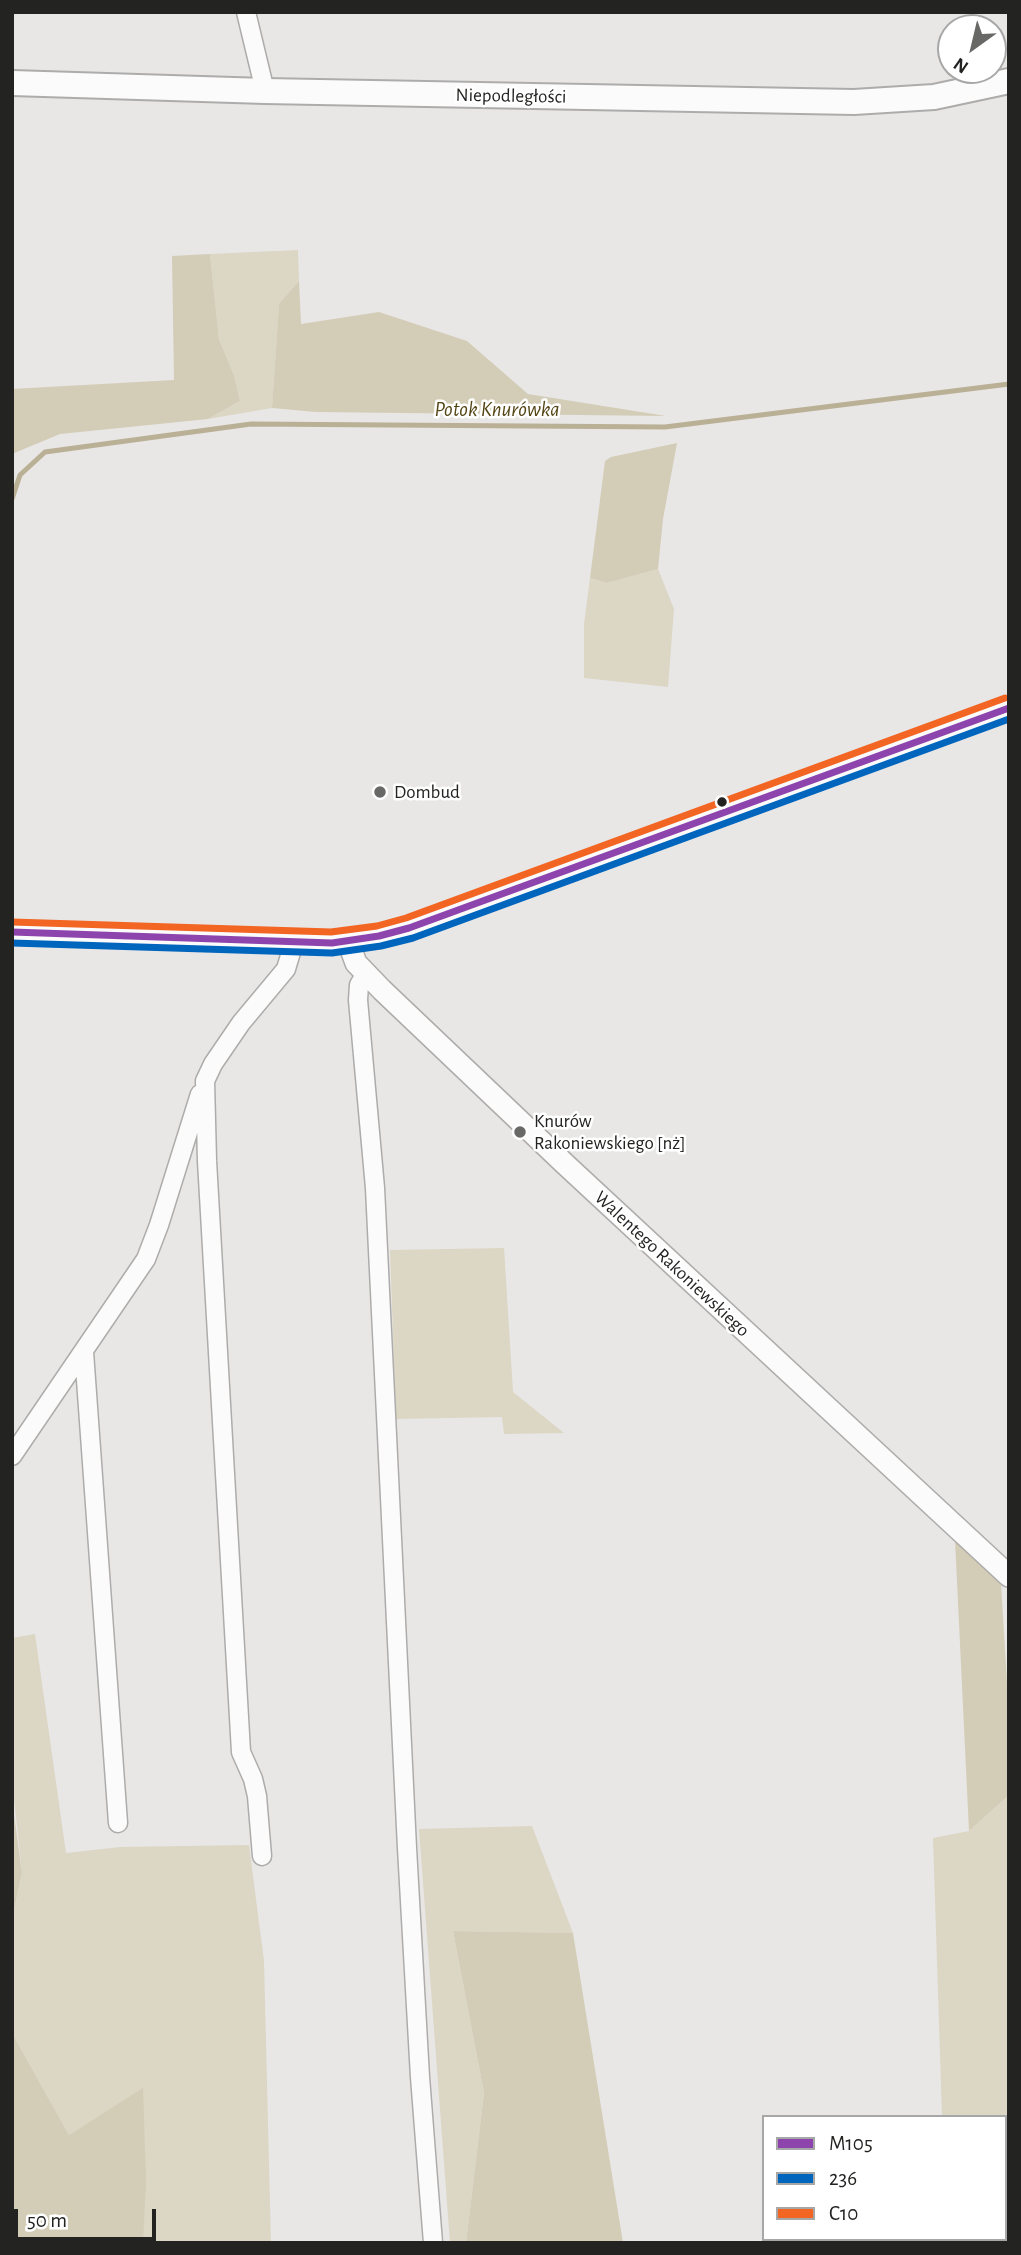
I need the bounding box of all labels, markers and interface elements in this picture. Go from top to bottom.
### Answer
north arrow [937,14,1007,84]
text: N [950,54,972,77]
street label: Niepodległości [455,84,567,108]
water label: Potok Knurówka [434,397,560,423]
place label: Dombud [394,781,460,803]
marker: Dombud [372,784,388,800]
unlabelled marker [715,795,729,809]
place label: Knurów Rakoniewskiego [nż] [534,1110,686,1154]
marker: Knurów Rakoniewskiego [nż] [512,1124,528,1140]
street label: Walentego Rakoniewskiego [590,1186,754,1342]
legend [762,2115,1007,2241]
text: M105 [829,2133,873,2154]
text: 236 [829,2168,857,2189]
scale bar [18,2196,159,2240]
text: C10 [829,2203,858,2224]
text: 50 m [27,2210,67,2231]

